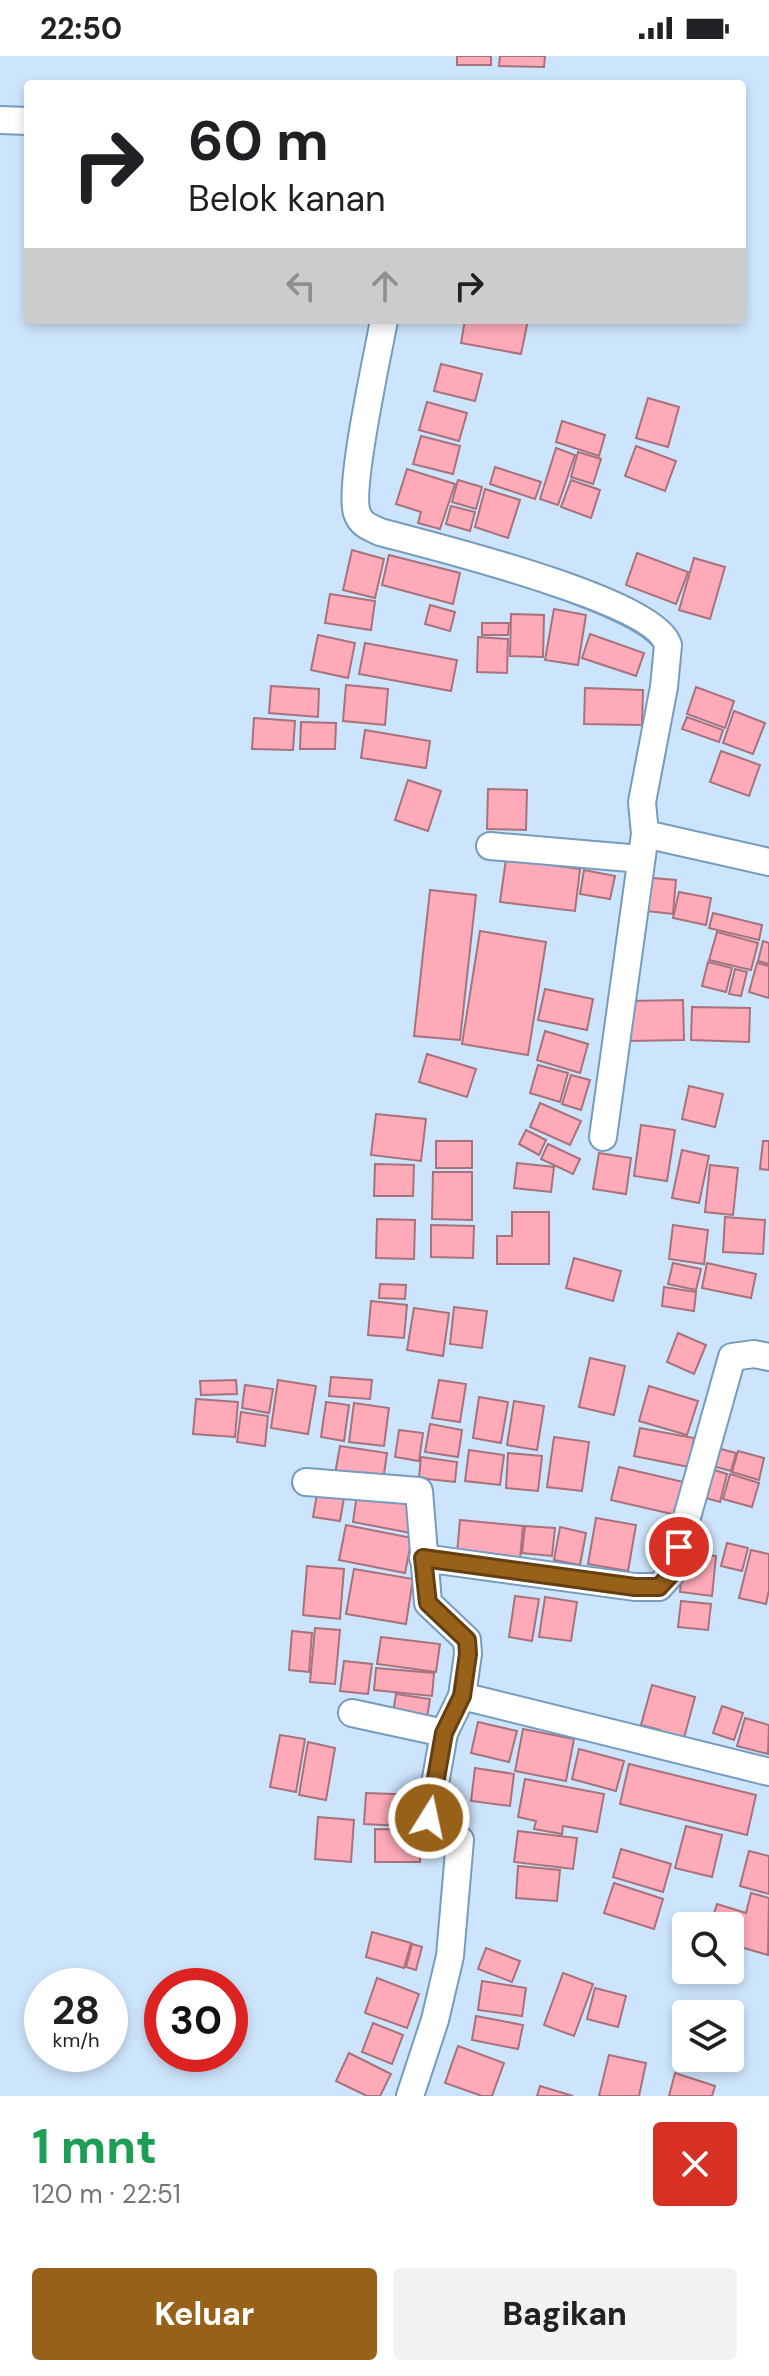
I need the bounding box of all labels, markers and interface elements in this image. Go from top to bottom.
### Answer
text: 22:50 [40,9,122,48]
text: 60 m [188,104,329,177]
icon: right [56,112,160,216]
text: Belok kanan [188,175,386,222]
icon: left [279,264,323,308]
icon: ahead [363,264,407,308]
icon: right [447,264,491,308]
pin [645,1513,713,1581]
icon: arrive [657,1525,701,1569]
position arrow [387,1776,471,1860]
map controls [672,1912,744,2072]
button: search [672,1912,744,1984]
speed limit sign: 30 [144,1968,248,2072]
text: 28 [52,1984,100,2036]
button: layers [672,2000,744,2072]
text: km/h [52,2027,100,2053]
text: 1 mnt [32,2115,157,2178]
button: close [653,2122,737,2206]
text: 120 m · 22:51 [32,2177,181,2211]
button: Keluar [32,2268,377,2360]
button: Bagikan [393,2268,737,2360]

